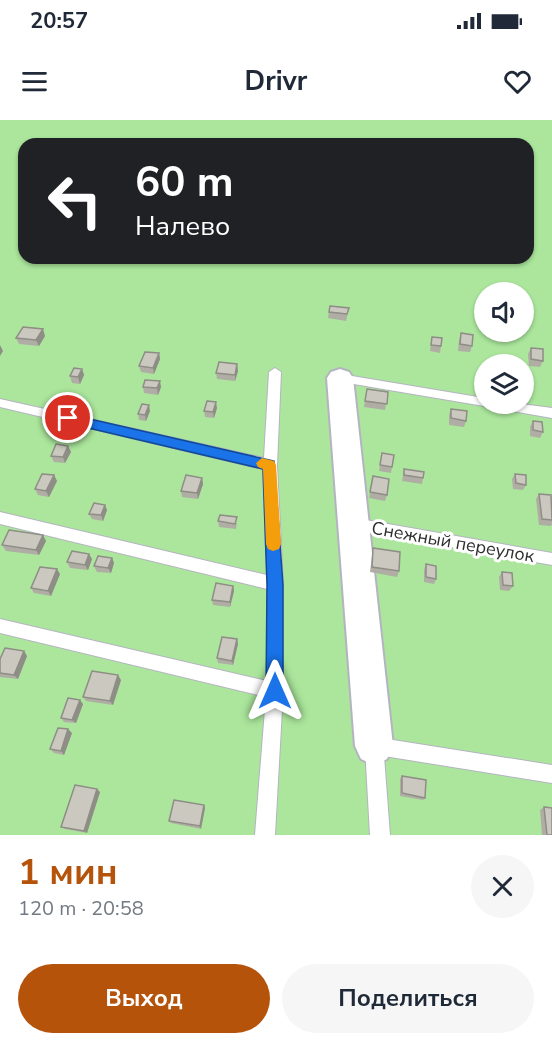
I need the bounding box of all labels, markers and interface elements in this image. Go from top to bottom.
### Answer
text: 20:57 [30,6,88,36]
text: Drivr [245,63,307,100]
icon: menu [18,65,51,98]
icon: heart [501,65,534,98]
text: 60 m [135,154,234,211]
icon: left [36,162,114,240]
text: Налево [135,208,230,245]
map controls [474,282,534,414]
button: sound [474,282,534,342]
button: layers [474,354,534,414]
pin [42,392,93,443]
icon: arrive [51,401,84,434]
street label: Снежный переулок [370,516,537,568]
position arrow [243,659,307,723]
text: 1 мин [18,848,118,897]
button: close [471,855,534,918]
text: 120 m · 20:58 [18,895,144,922]
button: Выход [18,964,270,1033]
button: Поделиться [282,964,534,1033]

